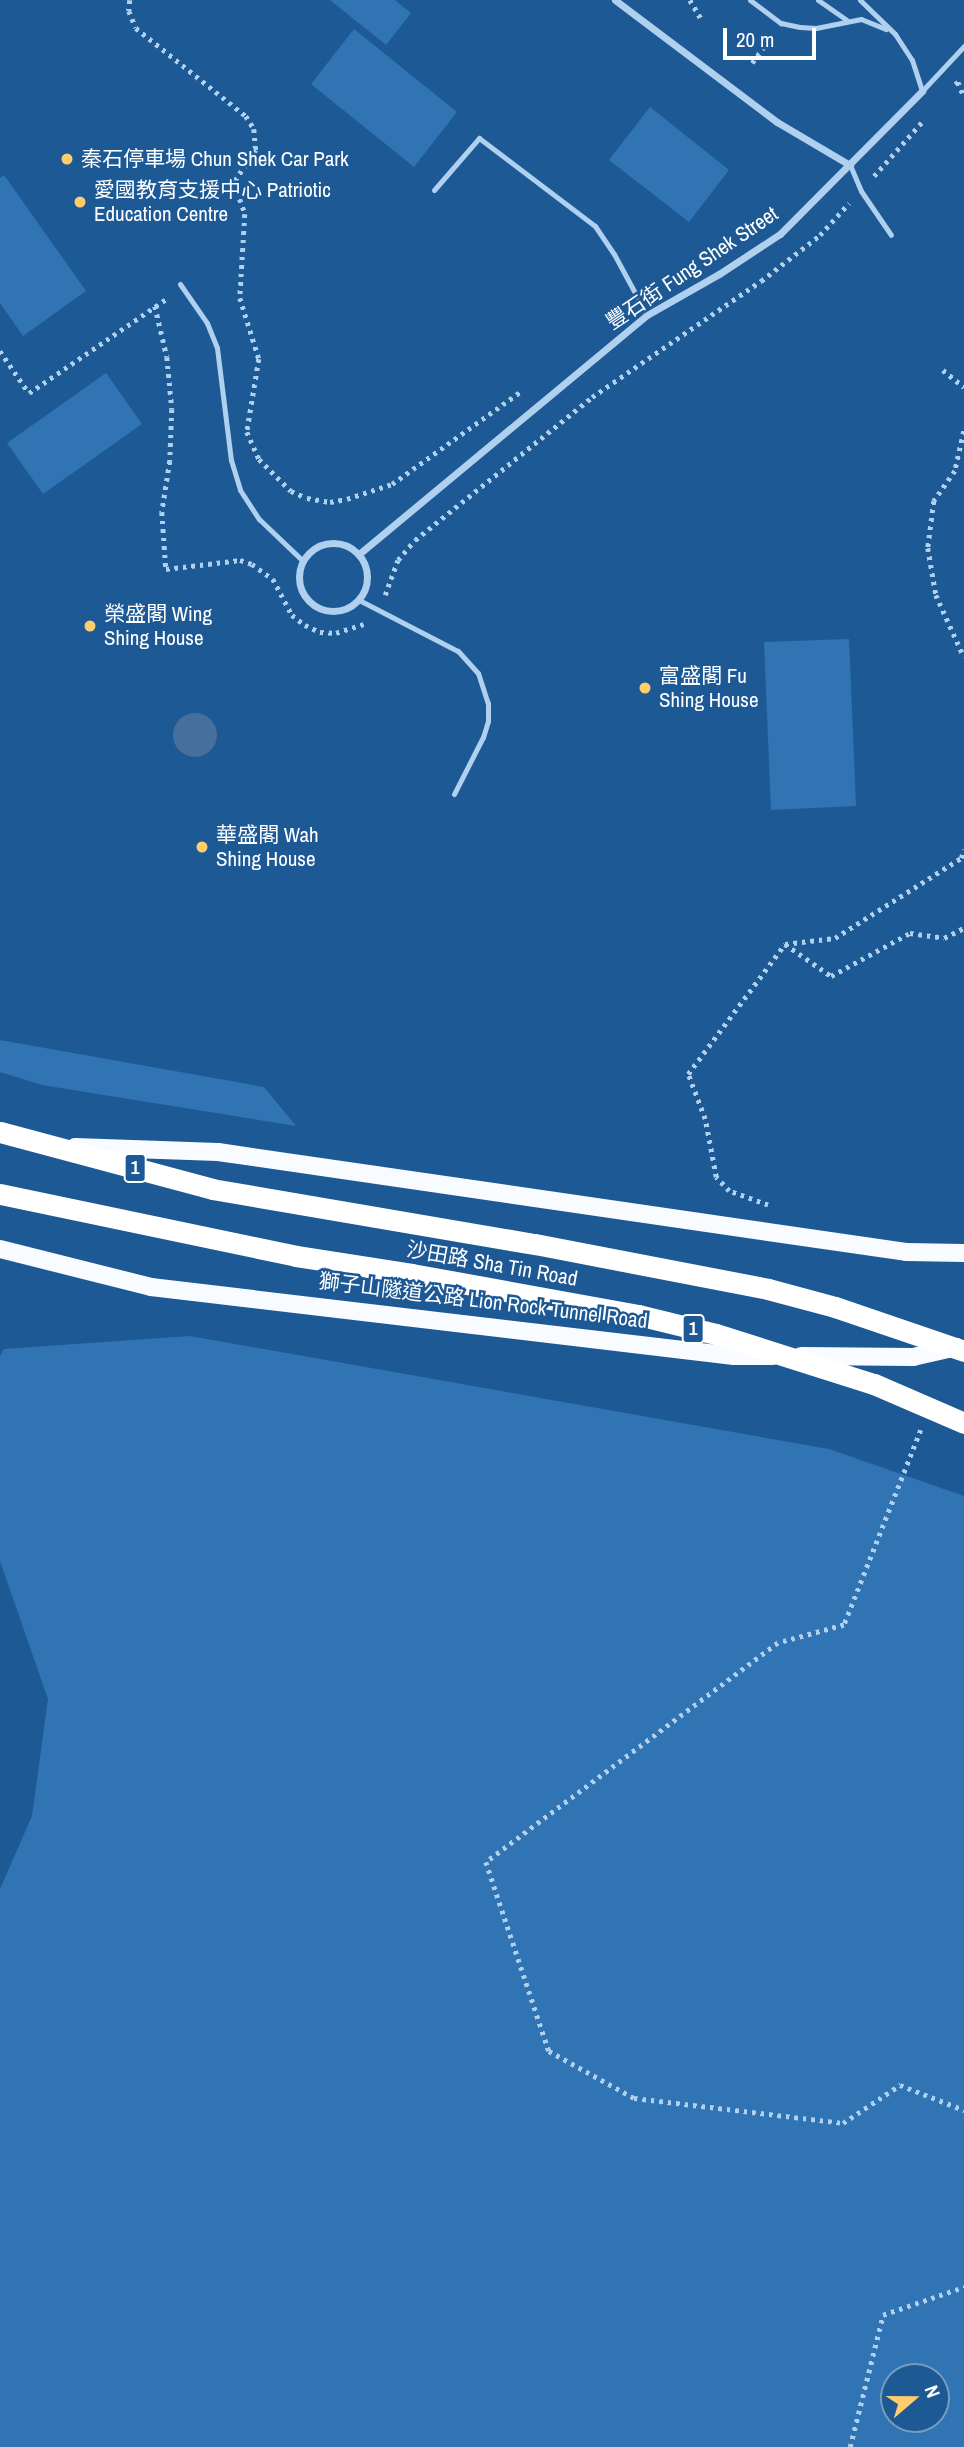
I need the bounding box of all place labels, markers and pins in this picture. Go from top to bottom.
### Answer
place label: 秦石停車場 Chun Shek Car Park [81,146,349,172]
marker: 秦石停車場 Chun Shek Car Park [59,151,75,167]
place label: 愛國教育支援中心 Patriotic Education Centre [94,177,331,227]
marker: 愛國教育支援中心 Patriotic Education Centre [72,194,88,210]
place label: 榮盛閣 Wing Shing House [104,601,212,651]
marker: 榮盛閣 Wing Shing House [82,618,98,634]
place label: 富盛閣 Fu Shing House [659,663,759,713]
marker: 富盛閣 Fu Shing House [637,680,653,696]
place label: 華盛閣 Wah Shing House [216,822,319,872]
marker: 華盛閣 Wah Shing House [194,839,210,855]

